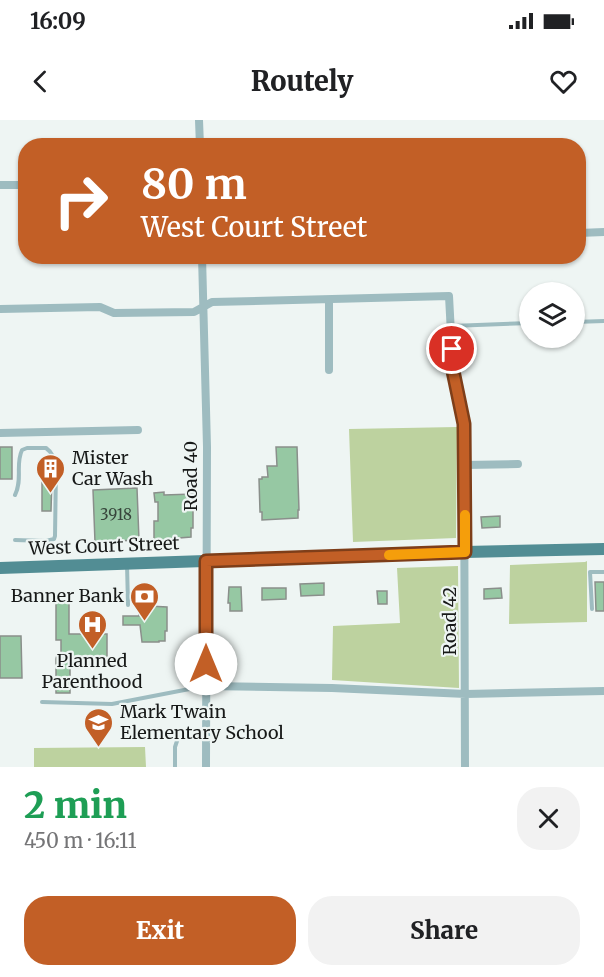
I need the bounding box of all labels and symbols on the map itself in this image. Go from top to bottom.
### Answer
pin [426,323,477,374]
street label: Road 40 [179,441,202,511]
place label: Mister Car Wash [72,446,153,490]
building icon: Mister Car Wash [35,452,67,494]
house number: 3918 [100,505,132,524]
street label: West Court Street [27,531,180,560]
bank icon: Banner Bank [129,580,161,622]
place label: Banner Bank [11,584,125,607]
street label: Road 42 [438,587,461,655]
hospital icon: Planned Parenthood [76,608,108,650]
position arrow [174,632,238,696]
place label: Planned Parenthood [41,649,143,693]
place label: Mark Twain Elementary School [120,700,284,744]
school or university icon: Mark Twain Elementary School [83,706,115,748]

